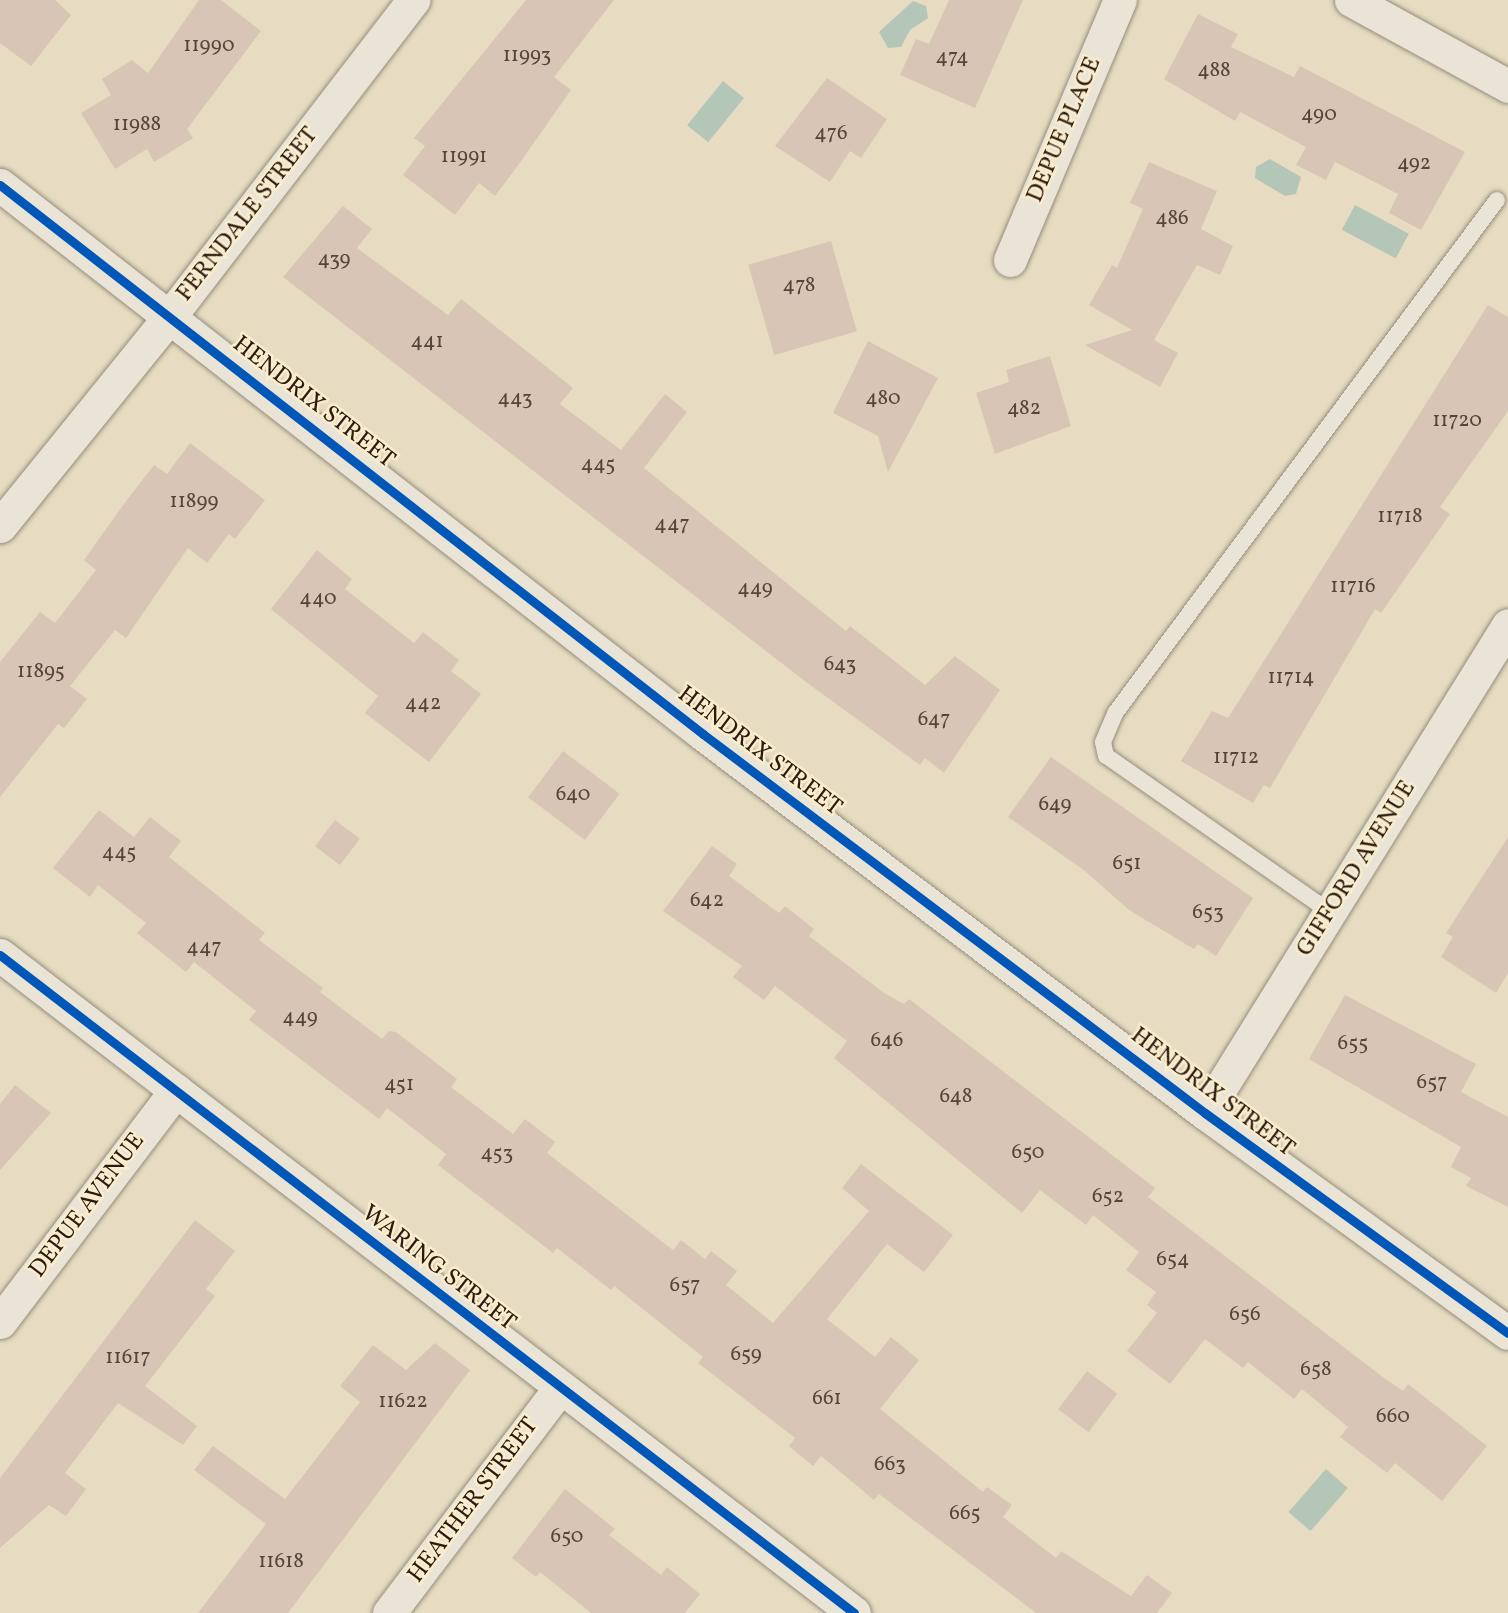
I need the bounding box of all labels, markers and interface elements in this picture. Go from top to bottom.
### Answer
house number: 11990 [183,33,235,59]
house number: 11993 [503,43,551,69]
house number: 474 [935,45,969,71]
street label: DEPUE PLACE [1021,53,1109,207]
house number: 488 [1197,58,1231,84]
house number: 490 [1301,102,1337,128]
house number: 11988 [113,112,161,138]
house number: 476 [814,121,848,147]
street label: FERNDALE STREET [171,122,325,308]
house number: 11991 [441,144,487,170]
house number: 492 [1397,151,1431,177]
house number: 486 [1155,206,1189,232]
house number: 439 [318,247,350,273]
house number: 478 [783,273,815,299]
house number: 441 [410,329,444,355]
street label: HENDRIX STREET [226,331,400,475]
house number: 443 [497,386,533,412]
house number: 480 [865,386,901,412]
house number: 482 [1007,396,1041,422]
house number: 11720 [1432,408,1482,434]
house number: 445 [581,452,615,478]
house number: 11899 [170,489,218,515]
house number: 11718 [1377,504,1423,530]
house number: 447 [654,512,690,538]
house number: 11716 [1330,574,1376,600]
house number: 449 [737,576,773,602]
house number: 440 [299,586,337,612]
house number: 643 [824,652,856,678]
house number: 11895 [17,659,65,685]
house number: 11714 [1267,665,1315,691]
street label: HENDRIX STREET [671,681,847,823]
house number: 442 [405,691,441,717]
house number: 647 [918,707,950,733]
house number: 11712 [1213,745,1259,771]
street label: GIFFORD AVENUE [1291,776,1423,962]
house number: 640 [556,782,590,808]
house number: 649 [1039,792,1071,818]
house number: 445 [102,840,136,866]
house number: 651 [1113,851,1141,877]
house number: 642 [690,888,724,914]
house number: 653 [1192,900,1224,926]
house number: 447 [186,935,222,961]
house number: 449 [282,1005,318,1031]
street label: HENDRIX STREET [1124,1022,1300,1164]
house number: 646 [871,1028,903,1054]
house number: 655 [1338,1031,1368,1057]
house number: 657 [1417,1070,1447,1096]
house number: 451 [384,1072,414,1098]
house number: 648 [940,1084,972,1110]
street label: DEPUE AVENUE [24,1128,152,1284]
house number: 650 [1012,1140,1044,1166]
house number: 453 [481,1141,513,1167]
house number: 652 [1092,1184,1124,1210]
street label: WARING STREET [355,1200,521,1338]
house number: 654 [1156,1247,1190,1273]
house number: 657 [670,1273,700,1299]
house number: 656 [1229,1302,1261,1328]
house number: 659 [730,1342,762,1368]
house number: 11617 [105,1345,151,1371]
house number: 658 [1300,1357,1332,1383]
house number: 661 [812,1386,842,1412]
house number: 11622 [378,1389,428,1415]
house number: 660 [1376,1404,1410,1430]
street label: HEATHER STREET [403,1413,545,1589]
house number: 663 [874,1452,906,1478]
house number: 665 [949,1501,981,1527]
house number: 650 [551,1524,583,1550]
house number: 11618 [258,1549,304,1575]

